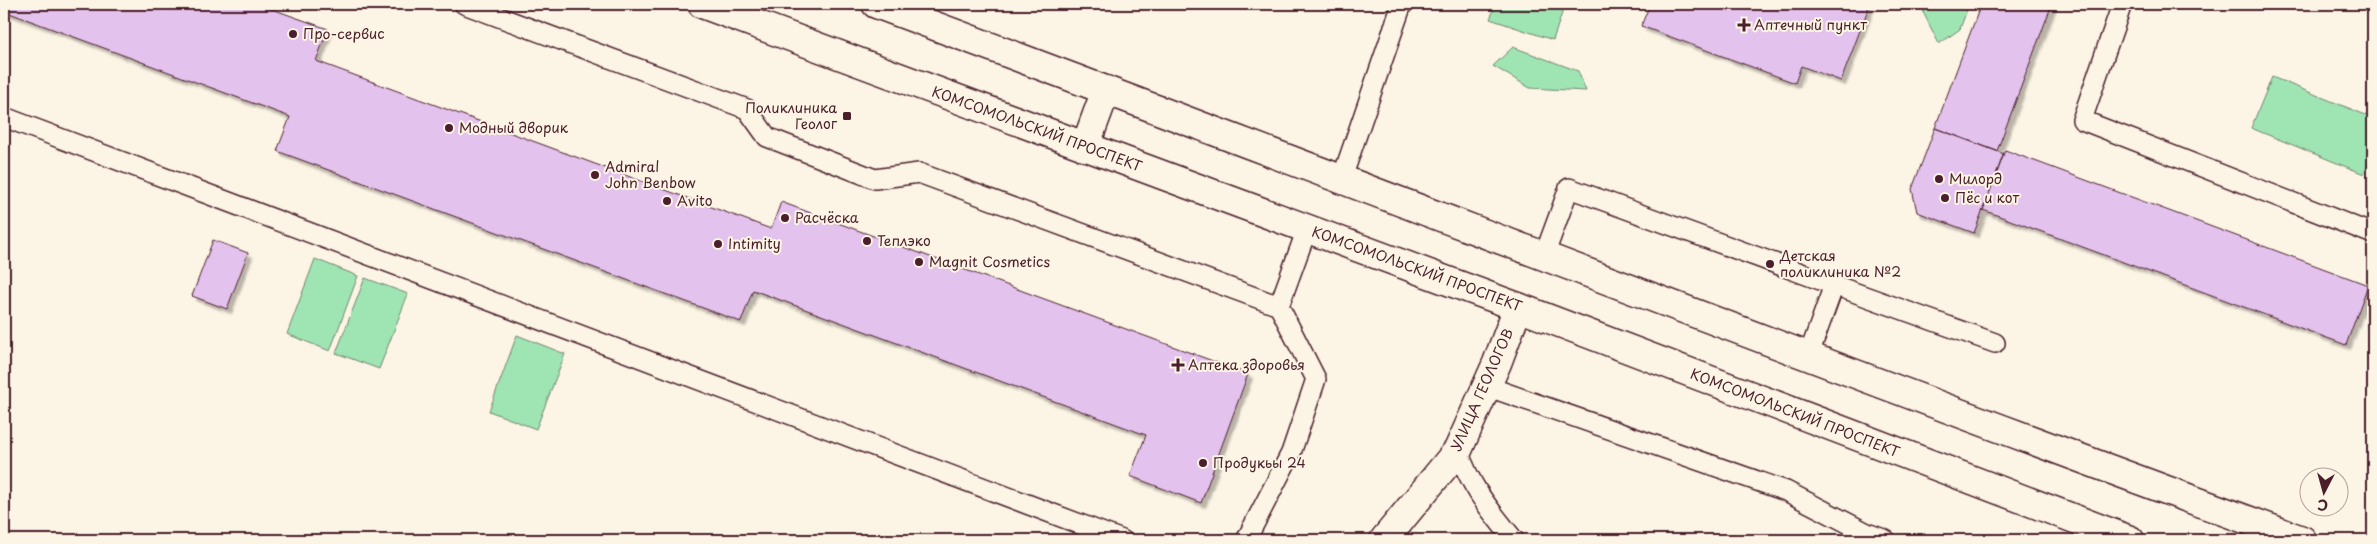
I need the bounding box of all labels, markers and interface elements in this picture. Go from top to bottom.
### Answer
place label: Аптечный пункт [1754,14,1867,35]
marker: Аптечный пункт [1738,19,1750,31]
place label: Про-сервис [303,23,385,44]
marker: Про-сервис [287,28,299,40]
street label: КОМСОМОЛЬСКИЙ ПРОСПЕКТ [929,81,1146,177]
place label: Поликлиника Геолог [745,97,838,134]
marker: Поликлиника Геолог [841,110,853,122]
place label: Модный дворик [459,117,569,138]
marker: Модный дворик [443,122,455,134]
place label: Admiral John Benbow [605,156,696,193]
place label: Милорд [1949,168,2002,189]
marker: Admiral John Benbow [589,169,601,181]
marker: Милорд [1933,173,1945,185]
place label: Пёс и кот [1955,187,2020,208]
place label: Avito [677,190,713,211]
marker: Пёс и кот [1939,192,1951,204]
marker: Avito [661,195,673,207]
place label: Расчёска [795,207,859,228]
marker: Расчёска [779,212,791,224]
street label: КОМСОМОЛЬСКИЙ ПРОСПЕКТ [1309,221,1526,317]
place label: Теплэко [877,230,931,251]
place label: Intimity [728,233,781,254]
marker: Теплэко [861,235,873,247]
marker: Intimity [712,238,724,250]
place label: Детская поликлиника №2 [1779,245,1901,282]
place label: Magnit Cosmetics [929,251,1050,272]
marker: Magnit Cosmetics [913,256,925,268]
marker: Детская поликлиника №2 [1764,258,1776,270]
street label: УЛИЦА ГЕОЛОГОВ [1445,325,1518,454]
place label: Аптека здоровья [1188,354,1305,375]
marker: Аптека здоровья [1172,359,1184,371]
street label: КОМСОМОЛЬСКИЙ ПРОСПЕКТ [1688,363,1903,462]
place label: Продукьы 24 [1213,452,1306,473]
marker: Продукьы 24 [1197,457,1209,469]
north arrow [2300,466,2350,516]
text: С [2316,494,2329,516]

